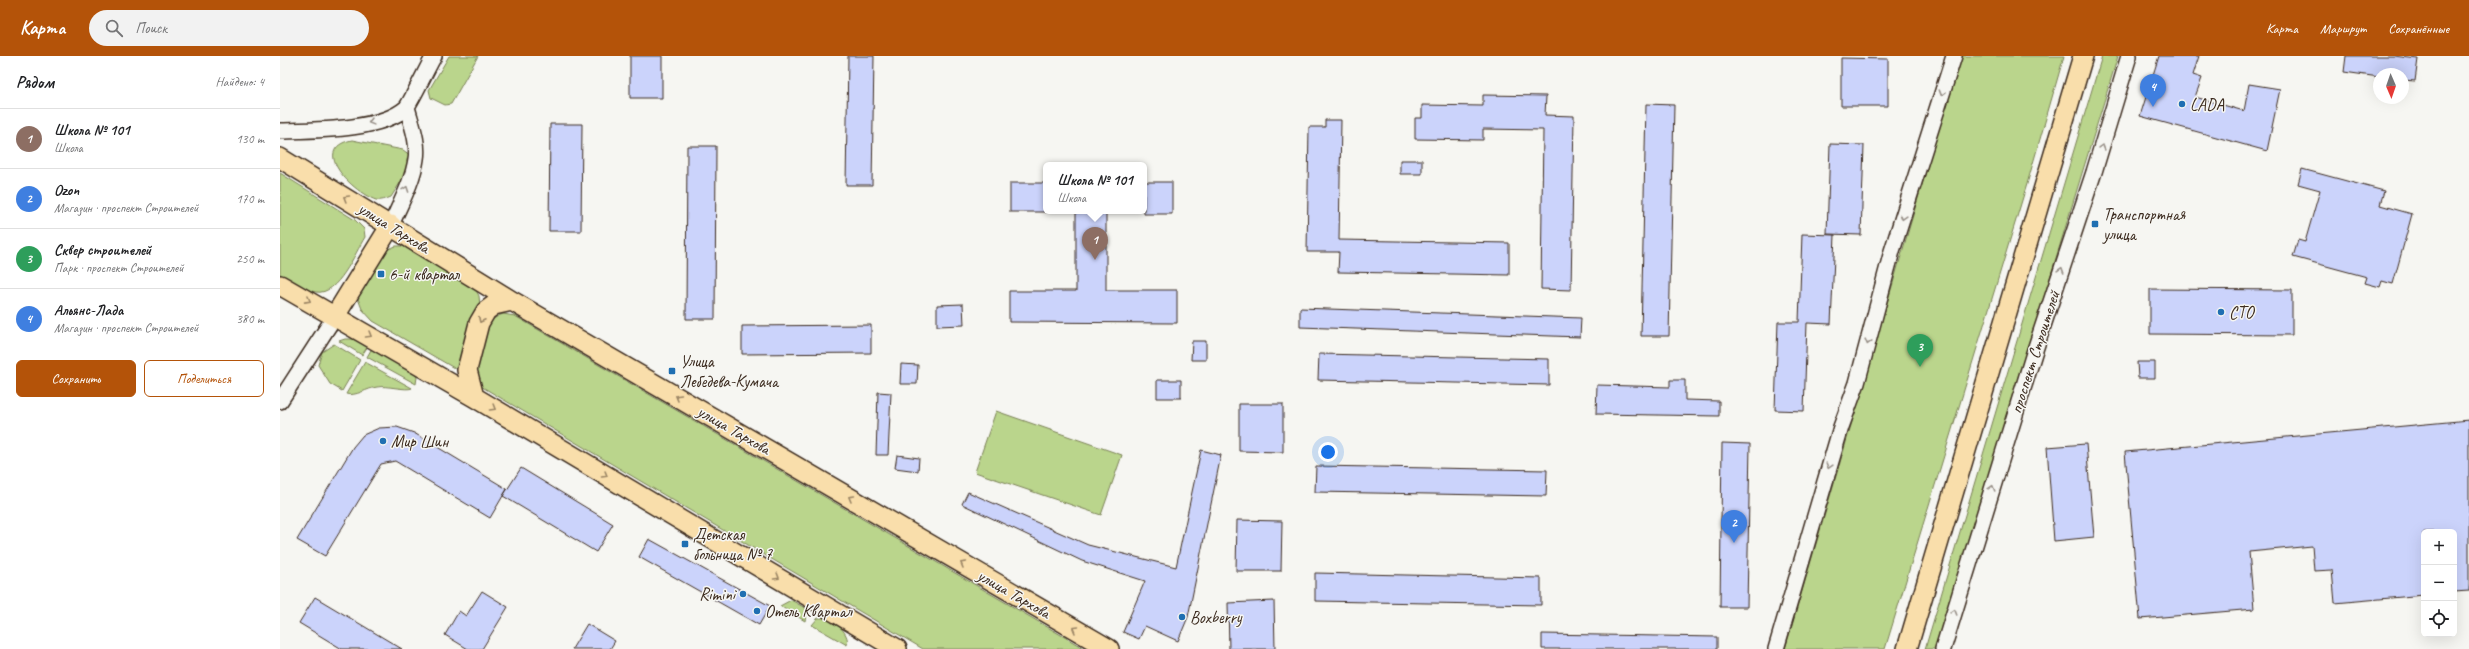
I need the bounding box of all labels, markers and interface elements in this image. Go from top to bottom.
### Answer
search box [89,10,369,46]
text: Карта [20,16,65,40]
icon: search [103,17,125,39]
text: Поиск [135,19,167,38]
text: Карта [2266,20,2298,37]
text: Маршрут [2320,20,2366,37]
text: Сохранённые [2388,20,2449,37]
north arrow [2373,68,2409,104]
text: Рядом [16,72,54,93]
text: Найдено: 4 [216,74,264,90]
pin: 4 [2140,74,2166,107]
one-way arrow [1938,90,1947,97]
place label: LADA [2190,94,2224,115]
marker: LADA [2177,99,2187,109]
one-way arrow [368,117,375,126]
text: Школа № 101 [54,121,130,140]
text: 1 [26,131,32,147]
text: 130 m [236,131,264,147]
text: Школа [54,140,83,156]
one-way arrow [2097,143,2106,150]
popup [1043,162,1147,214]
text: Школа № 101 [1057,171,1133,190]
text: Ozon [54,181,79,200]
one-way arrow [402,186,410,193]
text: Школа [1057,190,1086,206]
text: 2 [26,191,32,207]
text: 170 m [236,191,264,207]
one-way arrow [343,195,350,202]
street label: улица Тархова [353,197,435,259]
text: Магазин · проспект Строителей [54,200,198,216]
place label: Транспортная улица [2102,204,2186,245]
one-way arrow [1899,214,1908,221]
marker: Транспортная улица [2090,219,2100,229]
pin: 1 [1082,227,1108,260]
text: Cквер cтроителей [54,241,151,260]
text: 3 [26,251,32,267]
text: 250 m [236,251,264,267]
text: Парк · проспект Строителей [54,260,184,276]
place label: 6-й квартал [389,264,460,285]
one-way arrow [2057,267,2065,274]
marker: 6-й квартал [376,269,386,279]
street label: проспект Строителей [2005,287,2065,416]
one-way arrow [304,296,311,303]
text: Альянс-Лада [54,301,123,320]
place label: СТО [2229,302,2256,323]
marker: СТО [2216,307,2226,317]
text: 4 [26,311,32,327]
text: 380 m [236,311,264,327]
one-way arrow [478,316,486,323]
text: Магазин · проспект Строителей [54,320,198,336]
one-way arrow [365,331,372,338]
pin: 3 [1907,334,1933,367]
one-way arrow [1864,339,1873,346]
place label: Улица Лебедева-Кумача [680,351,780,392]
button: Сохранить [16,360,136,397]
button: Поделиться [144,360,264,397]
marker: Улица Лебедева-Кумача [667,366,677,376]
one-way arrow [675,394,682,401]
street label: улица Тархова [693,400,776,460]
one-way arrow [489,404,496,411]
place label: Мир Шин [391,431,449,452]
marker: Мир Шин [378,436,388,446]
your location [1318,442,1338,462]
one-way arrow [1825,463,1834,470]
one-way arrow [601,470,608,477]
one-way arrow [1987,484,1996,491]
one-way arrow [848,495,855,502]
pin: 2 [1721,510,1747,543]
place label: Детская больница № 7 [693,524,773,565]
map controls [2421,529,2457,637]
button: + [2421,529,2457,565]
marker: Детская больница № 7 [680,539,690,549]
one-way arrow [960,561,967,568]
street label: улица Тархова [973,564,1056,624]
button: − [2421,565,2457,601]
one-way arrow [773,573,780,580]
place label: Rimini [699,584,738,605]
marker: Rimini [738,589,748,599]
place label: Отель Квартал [765,601,853,622]
button: locate [2421,601,2457,637]
marker: Отель Квартал [752,606,762,616]
place label: Boxberry [1190,607,1243,628]
one-way arrow [1949,608,1958,615]
marker: Boxberry [1177,612,1187,622]
one-way arrow [1072,627,1079,634]

